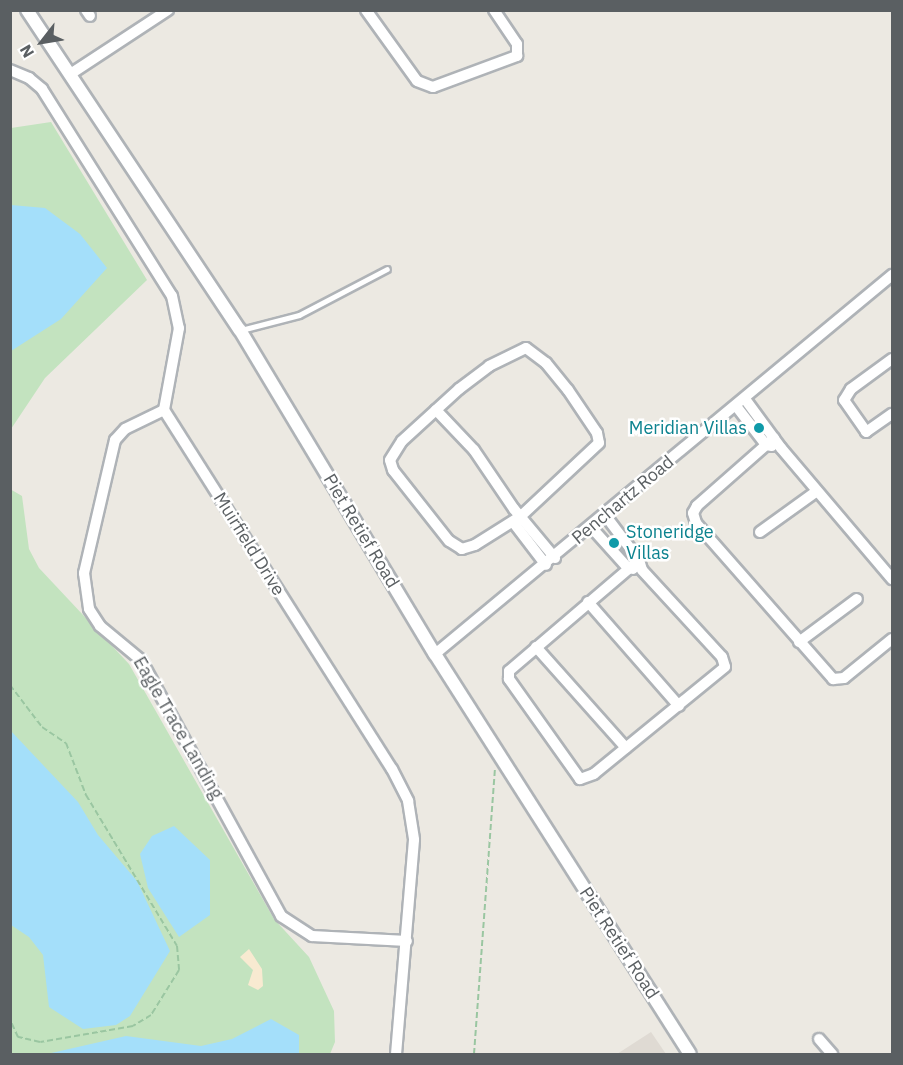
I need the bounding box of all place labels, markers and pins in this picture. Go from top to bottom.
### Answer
place label: Meridian Villas [629,417,747,439]
marker: Meridian Villas [752,421,766,435]
place label: Stoneridge Villas [626,522,714,564]
marker: Stoneridge Villas [607,536,621,550]

